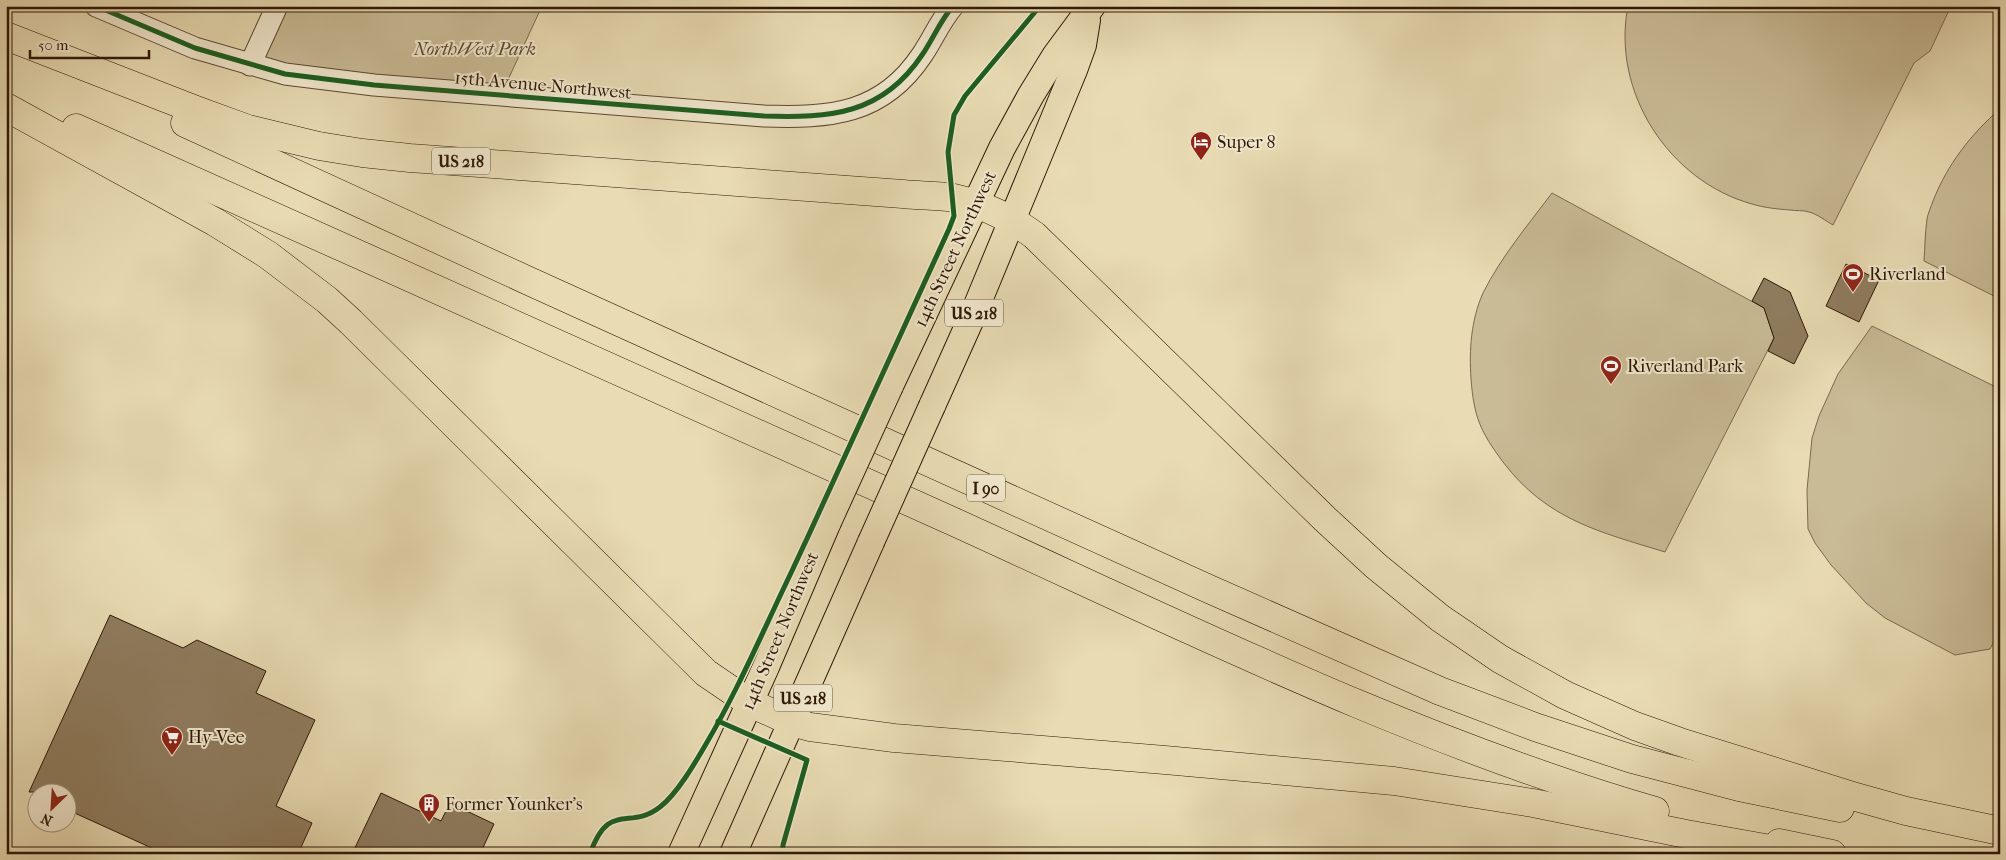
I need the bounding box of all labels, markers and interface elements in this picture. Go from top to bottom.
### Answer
scale bar [30,28,149,60]
text: 50 m [38,36,69,54]
park label: NorthWest Park [413,39,536,60]
street label: 15th Avenue Northwest [454,67,633,104]
hotel icon: Super 8 [1189,130,1213,161]
place label: Super 8 [1217,132,1276,153]
road number: US 218 [432,148,490,175]
street label: 14th Street Northwest [910,167,1001,331]
sports icon: Riverland [1841,262,1865,293]
place label: Riverland [1869,264,1946,285]
road number: US 218 [945,300,1003,326]
sports icon: Riverland Park [1599,354,1623,385]
place label: Riverland Park [1627,356,1744,377]
road number: I 90 [967,474,1005,502]
street label: 14th Street Northwest [738,548,824,714]
road number: US 218 [774,684,832,711]
supermarket icon: Hy-Vee [160,725,184,756]
place label: Hy-Vee [188,727,245,748]
north arrow [28,782,78,832]
building icon: Former Younker's [417,792,441,823]
place label: Former Younker's [445,794,583,815]
text: N [38,809,55,829]

